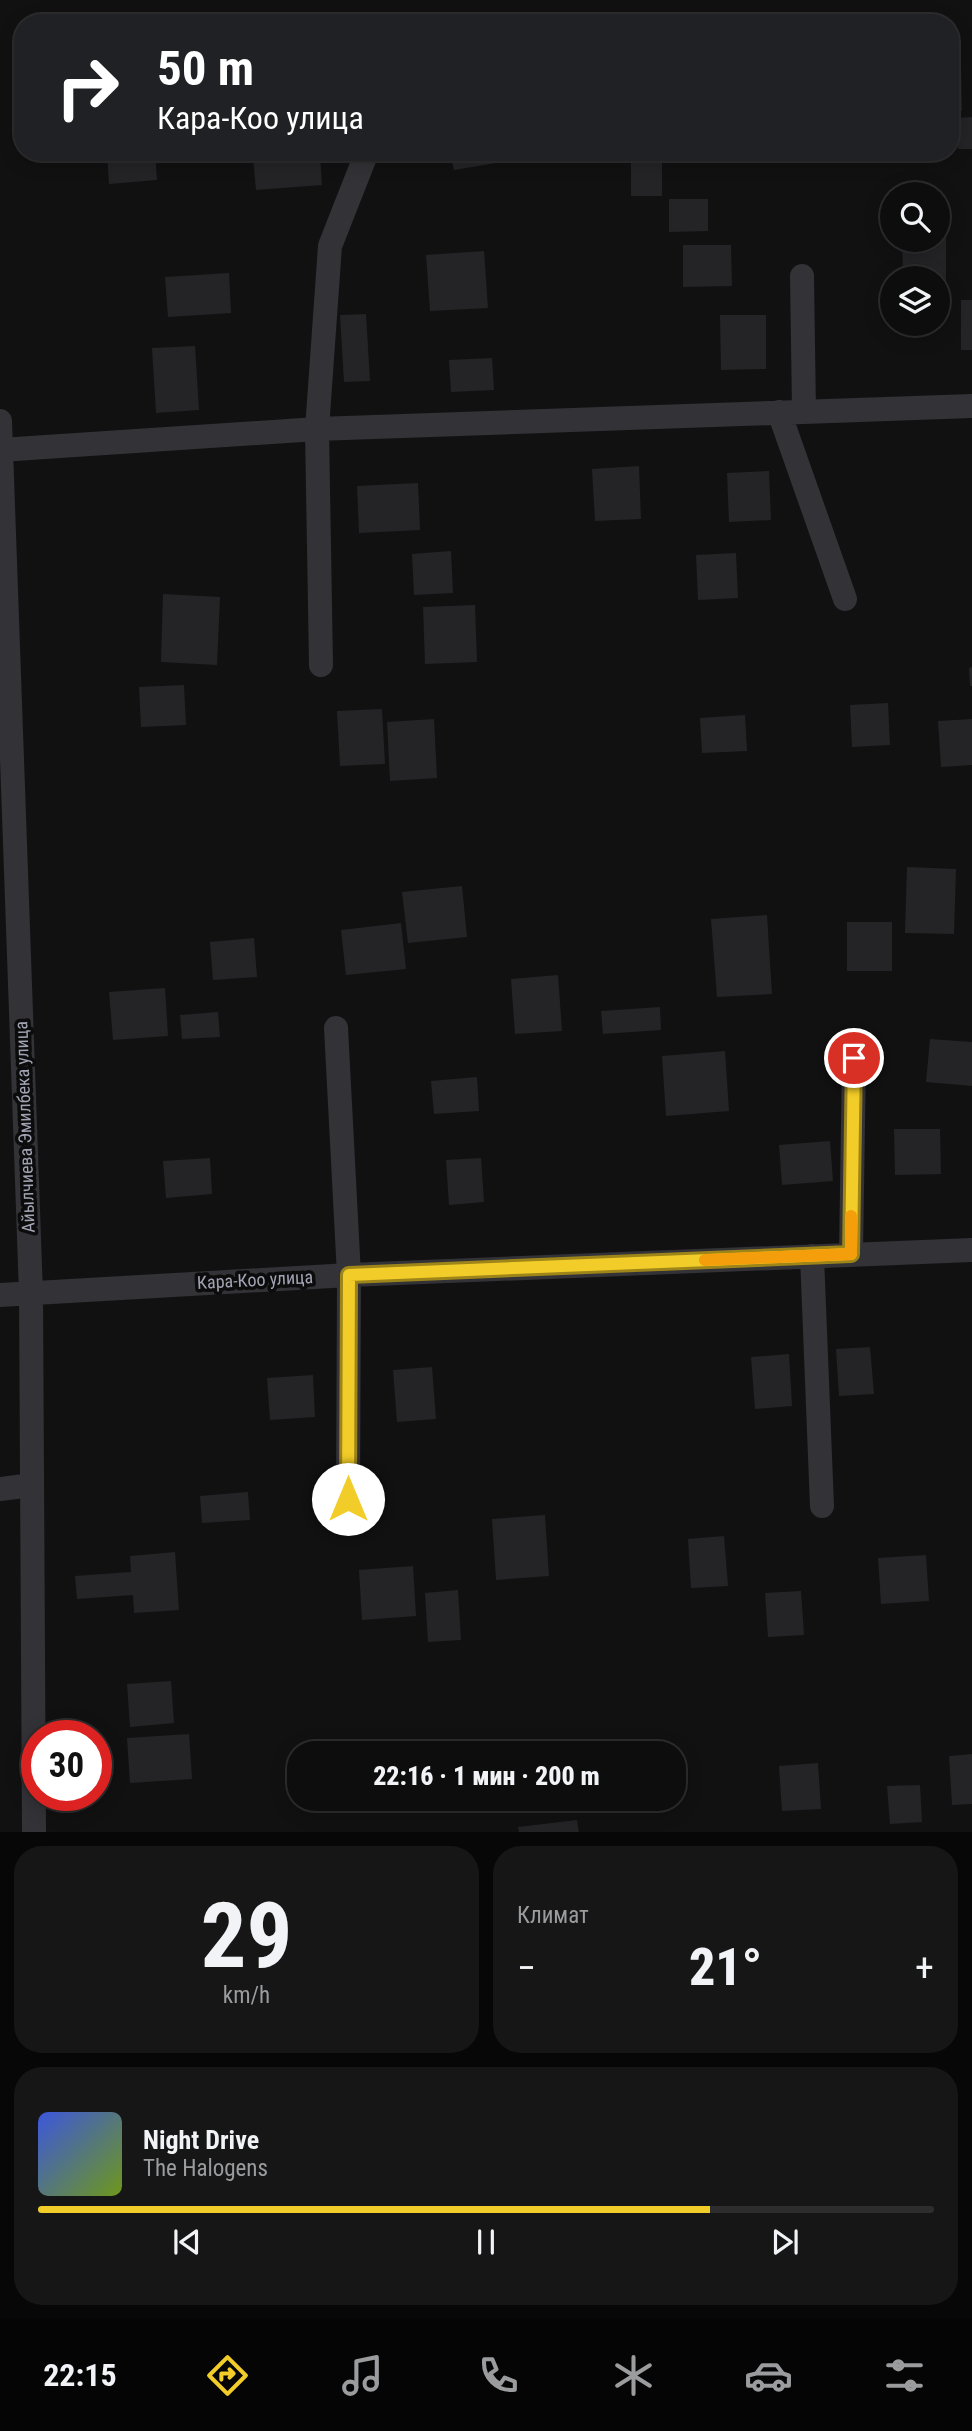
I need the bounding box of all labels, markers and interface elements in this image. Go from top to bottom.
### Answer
text: 50 m [157,40,254,97]
icon: right [42,42,133,133]
text: Кара-Коо улица [157,99,364,137]
map controls [880,182,950,336]
button: search [880,182,950,252]
button: layers [880,266,950,336]
street label: Айылчиева Эмилбека улица [10,1021,39,1233]
pin [824,1028,884,1088]
icon: arrive [835,1039,873,1077]
street label: Кара-Коо улица [196,1266,314,1293]
position arrow [311,1462,385,1536]
speed limit sign: 30 [21,1720,112,1811]
text: 22:16 · 1 мин · 200 m [373,1761,600,1791]
text: 29 [201,1883,292,1989]
text: Климат [517,1902,589,1929]
text: 21° [689,1937,762,1998]
text: − [517,1946,536,1990]
text: + [915,1946,934,1990]
text: km/h [223,1982,270,2009]
text: Night Drive [143,2125,259,2155]
text: The Halogens [143,2155,268,2182]
icon: previous [168,2223,206,2261]
icon: pause [467,2223,505,2261]
icon: next [766,2223,804,2261]
icon: directions [203,2351,252,2400]
icon: music [338,2351,387,2400]
icon: phone [474,2351,523,2400]
icon: climate [609,2351,658,2400]
icon: car [744,2351,793,2400]
icon: filters [880,2351,929,2400]
text: 22:15 [43,2356,117,2394]

